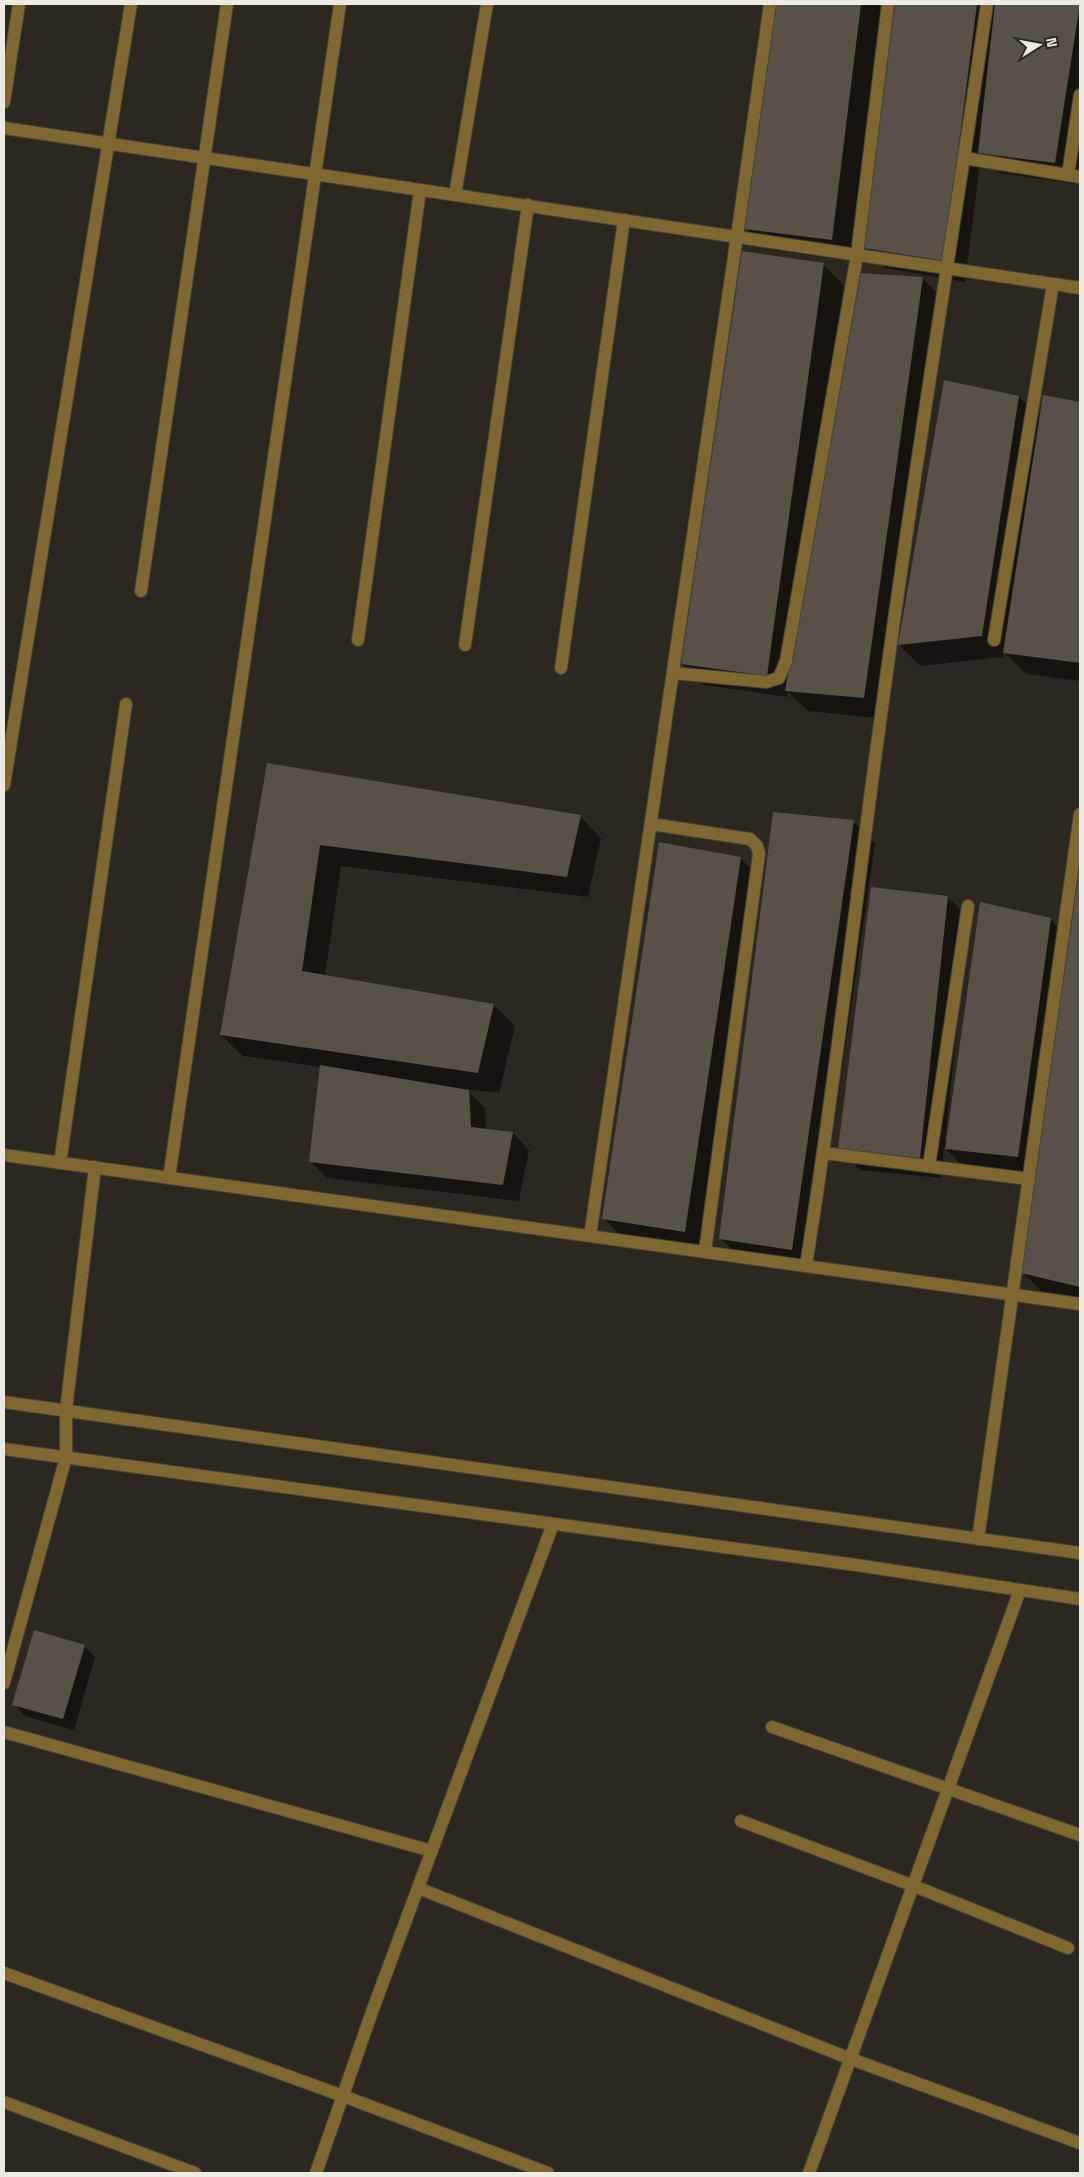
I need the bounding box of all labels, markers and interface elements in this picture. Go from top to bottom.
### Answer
north arrow [1014,20,1064,70]
text: N [1042,36,1061,49]

